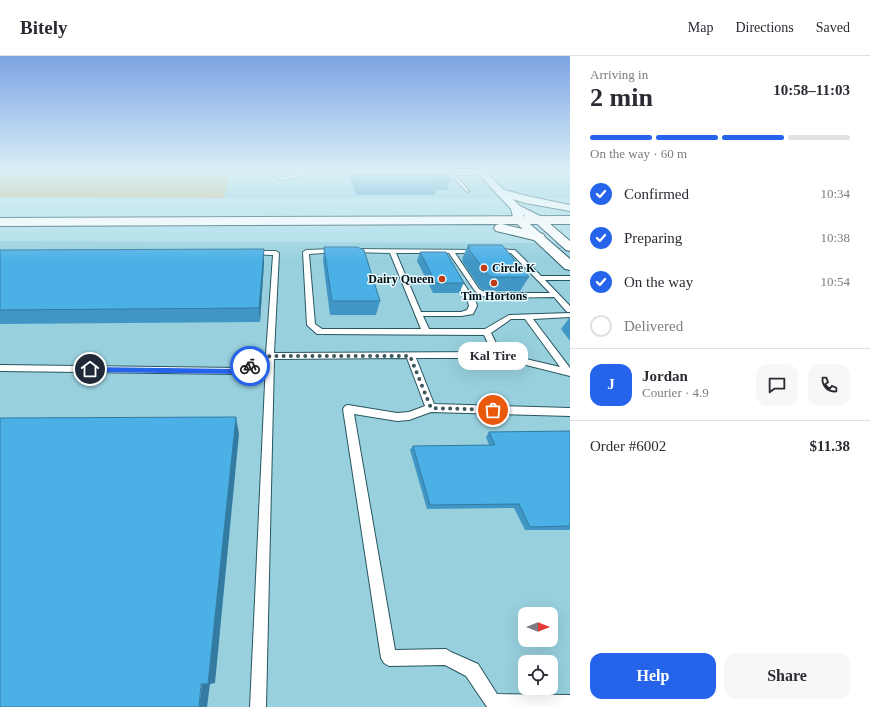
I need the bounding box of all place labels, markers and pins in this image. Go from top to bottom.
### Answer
place label: Circle K [492,261,536,275]
marker: Circle K [479,263,489,273]
place label: Dairy Queen [368,272,434,286]
marker: Dairy Queen [437,274,447,284]
marker: Tim Hortons [489,278,499,288]
place label: Tim Hortons [461,289,527,303]
callout: Kal Tire [458,342,528,370]
pin [73,352,107,386]
pin [476,393,510,427]

